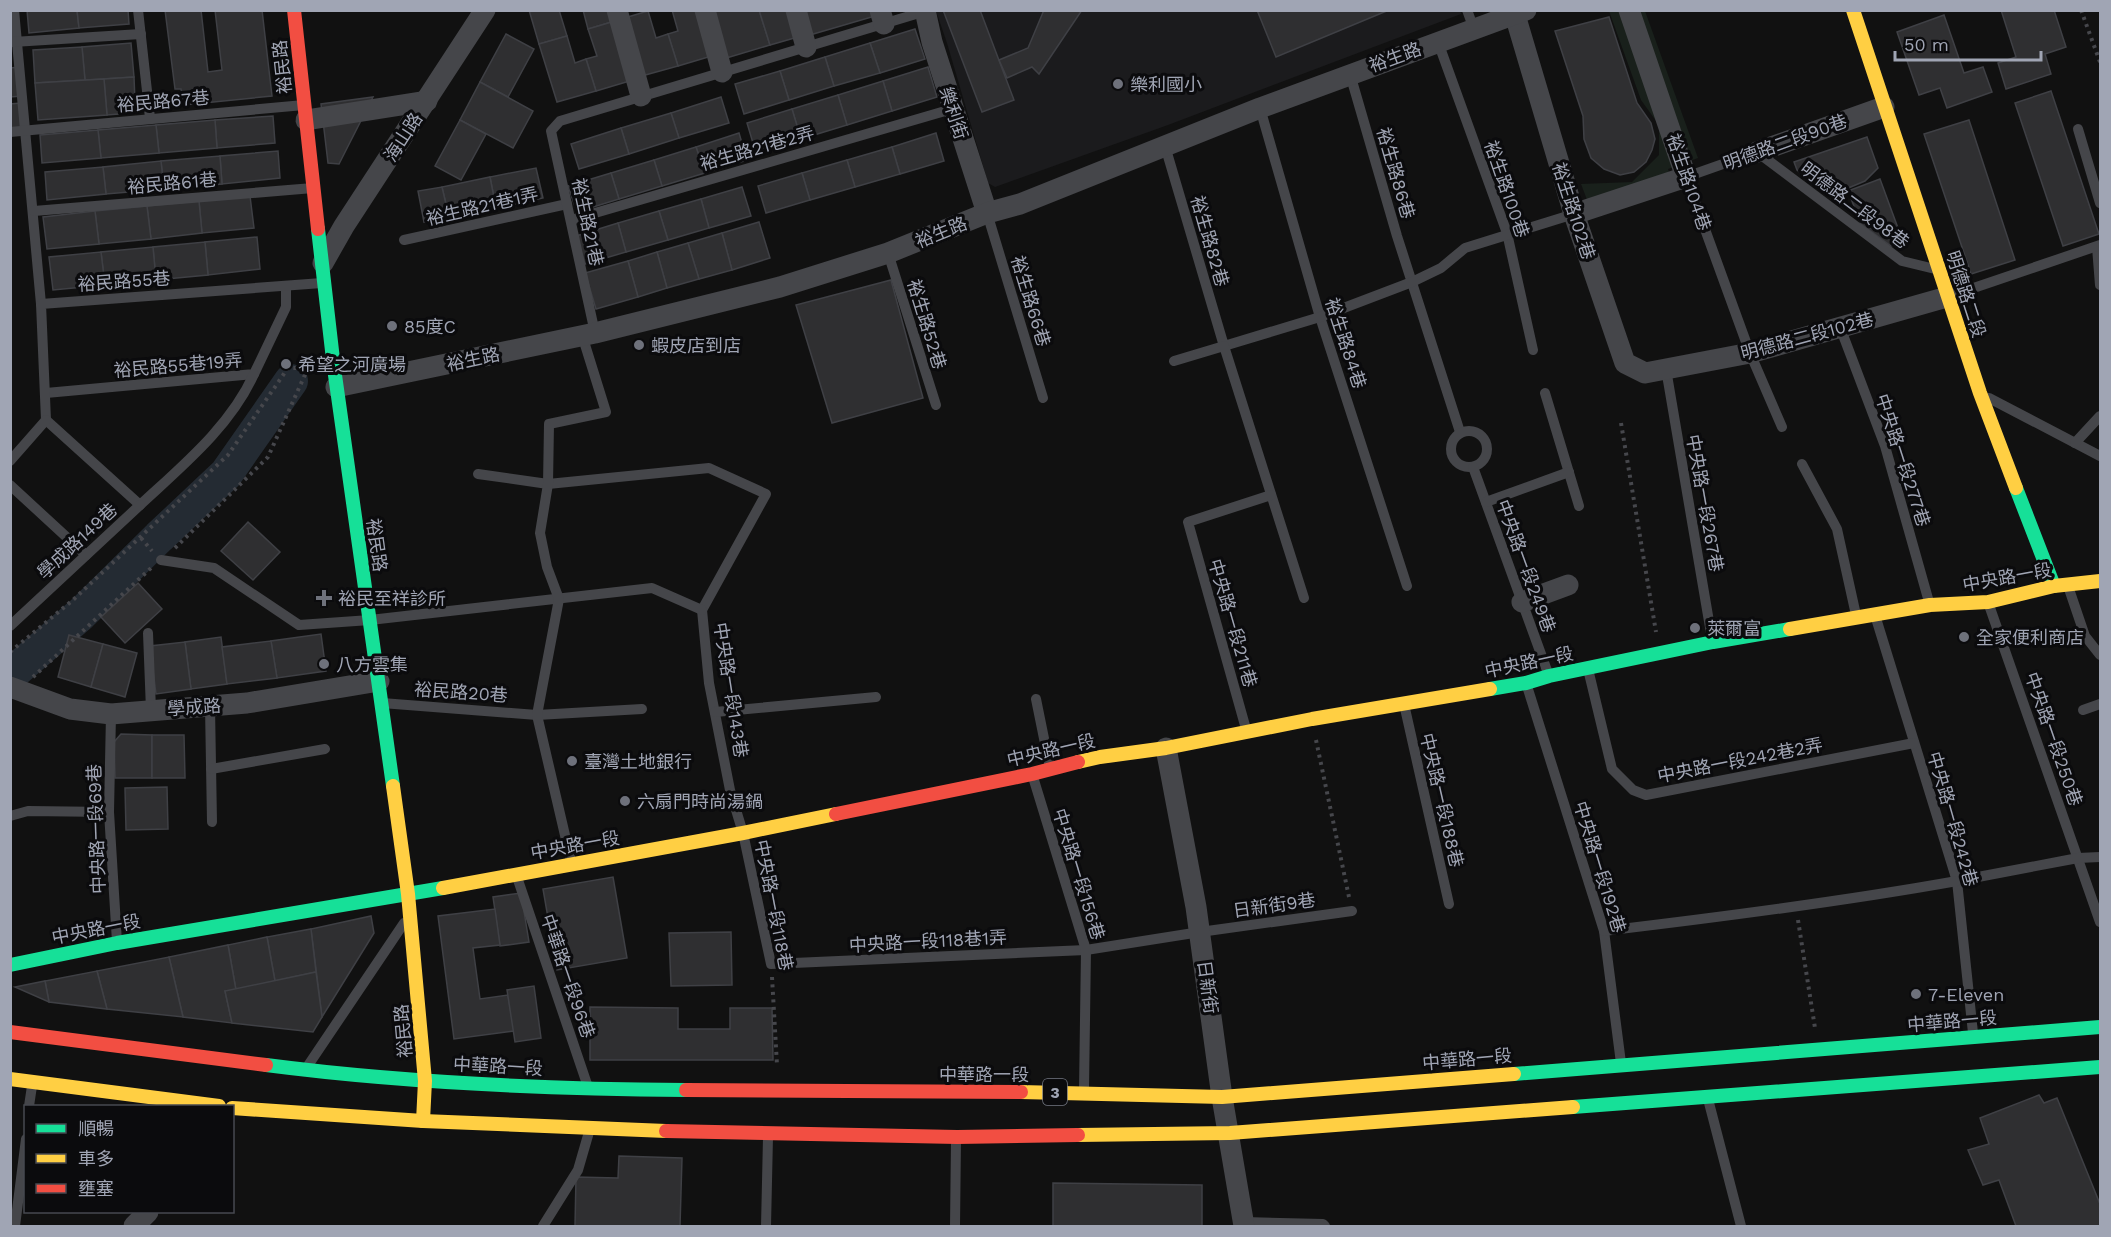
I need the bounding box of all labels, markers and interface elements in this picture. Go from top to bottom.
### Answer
scale bar [1895,24,2040,62]
text: 50 m [1904,34,1949,55]
street label: 裕生路 [1366,38,1424,76]
street label: 裕民路 [269,39,295,95]
place label: 樂利國小 [1130,74,1202,95]
marker: 樂利國小 [1111,77,1125,91]
street label: 樂利街 [936,84,972,142]
street label: 裕民路67巷 [116,86,210,116]
street label: 海山路 [379,109,427,165]
street label: 明德路二段90巷 [1720,110,1850,174]
street label: 裕生路21巷2弄 [697,122,817,174]
street label: 裕生路86巷 [1373,125,1419,221]
street label: 裕生路104巷 [1663,131,1715,233]
street label: 裕生路100巷 [1481,138,1533,240]
street label: 明德路二段98巷 [1797,157,1913,253]
street label: 裕生路102巷 [1548,160,1600,262]
street label: 裕民路61巷 [126,169,218,197]
street label: 裕生路21巷 [568,176,608,268]
street label: 裕生路21巷1弄 [424,183,540,229]
street label: 裕生路82巷 [1187,193,1233,289]
street label: 裕生路 [912,212,970,252]
street label: 明德路二段 [1942,248,1990,340]
street label: 裕生路66巷 [1007,253,1055,349]
street label: 裕民路55巷 [77,267,171,295]
street label: 裕生路52巷 [903,276,951,372]
street label: 裕生路84巷 [1321,295,1371,391]
street label: 明德路二段102巷 [1738,308,1876,364]
place label: 85度C [404,316,456,337]
marker: 85度C [385,319,399,333]
place label: 蝦皮店到店 [651,335,741,356]
marker: 蝦皮店到店 [632,338,646,352]
street label: 裕生路 [444,343,502,375]
street label: 裕民路55巷19弄 [113,349,243,381]
place label: 希望之河廣場 [298,354,406,375]
marker: 希望之河廣場 [279,357,293,371]
street label: 中央路一段277巷 [1872,391,1934,529]
street label: 中央路一段267巷 [1683,433,1727,573]
street label: 中央路一段249巷 [1492,497,1560,635]
street label: 學成路149巷 [33,499,121,583]
street label: 裕民路 [363,517,391,573]
street label: 中央路一段211巷 [1205,556,1261,690]
street label: 中央路一段 [1961,559,2053,595]
place label: 裕民至祥診所 [338,588,446,609]
marker: 裕民至祥診所 [315,589,333,607]
place label: 萊爾富 [1707,618,1761,639]
street label: 中央路一段143巷 [710,621,752,759]
marker: 萊爾富 [1688,621,1702,635]
place label: 全家便利商店 [1976,627,2084,648]
marker: 全家便利商店 [1957,630,1971,644]
street label: 中央路一段 [1483,642,1575,682]
place label: 八方雲集 [336,654,408,675]
marker: 八方雲集 [317,657,331,671]
street label: 中央路一段250巷 [2021,669,2087,809]
street label: 裕民路20巷 [414,678,508,706]
street label: 學成路 [166,695,222,719]
street label: 中央路一段 [1005,730,1097,770]
street label: 中央路一段188巷 [1416,731,1468,869]
street label: 中央路一段242巷2弄 [1656,734,1824,786]
street label: 中央路一段242巷 [1924,749,1982,889]
place label: 臺灣土地銀行 [584,751,692,772]
marker: 臺灣土地銀行 [565,754,579,768]
street label: 中央路一段69巷 [83,764,109,894]
place label: 六扇門時尚湯鍋 [637,791,763,812]
marker: 六扇門時尚湯鍋 [618,794,632,808]
street label: 中央路一段192巷 [1570,799,1630,935]
street label: 中央路一段156巷 [1049,806,1109,942]
street label: 中央路一段 [529,827,621,863]
street label: 中央路一段118巷 [751,838,797,972]
street label: 日新街9巷 [1231,889,1317,921]
street label: 中央路一段 [50,910,142,948]
street label: 中華路一段96巷 [537,911,599,1041]
street label: 中央路一段118巷1弄 [848,926,1008,956]
street label: 日新街 [1194,959,1222,1015]
place label: 7-Eleven [1928,984,2004,1005]
marker: 7-Eleven [1909,987,1923,1001]
street label: 裕民路 [390,1003,416,1059]
street label: 中華路一段 [1906,1007,1998,1035]
street label: 中華路一段 [1421,1045,1513,1073]
street label: 中華路一段 [453,1053,543,1079]
street label: 中華路一段 [939,1064,1029,1085]
road number: 3 [1043,1079,1067,1105]
legend [24,1105,234,1213]
text: 順暢 [78,1118,114,1139]
text: 車多 [78,1148,114,1169]
text: 壅塞 [78,1178,114,1199]

